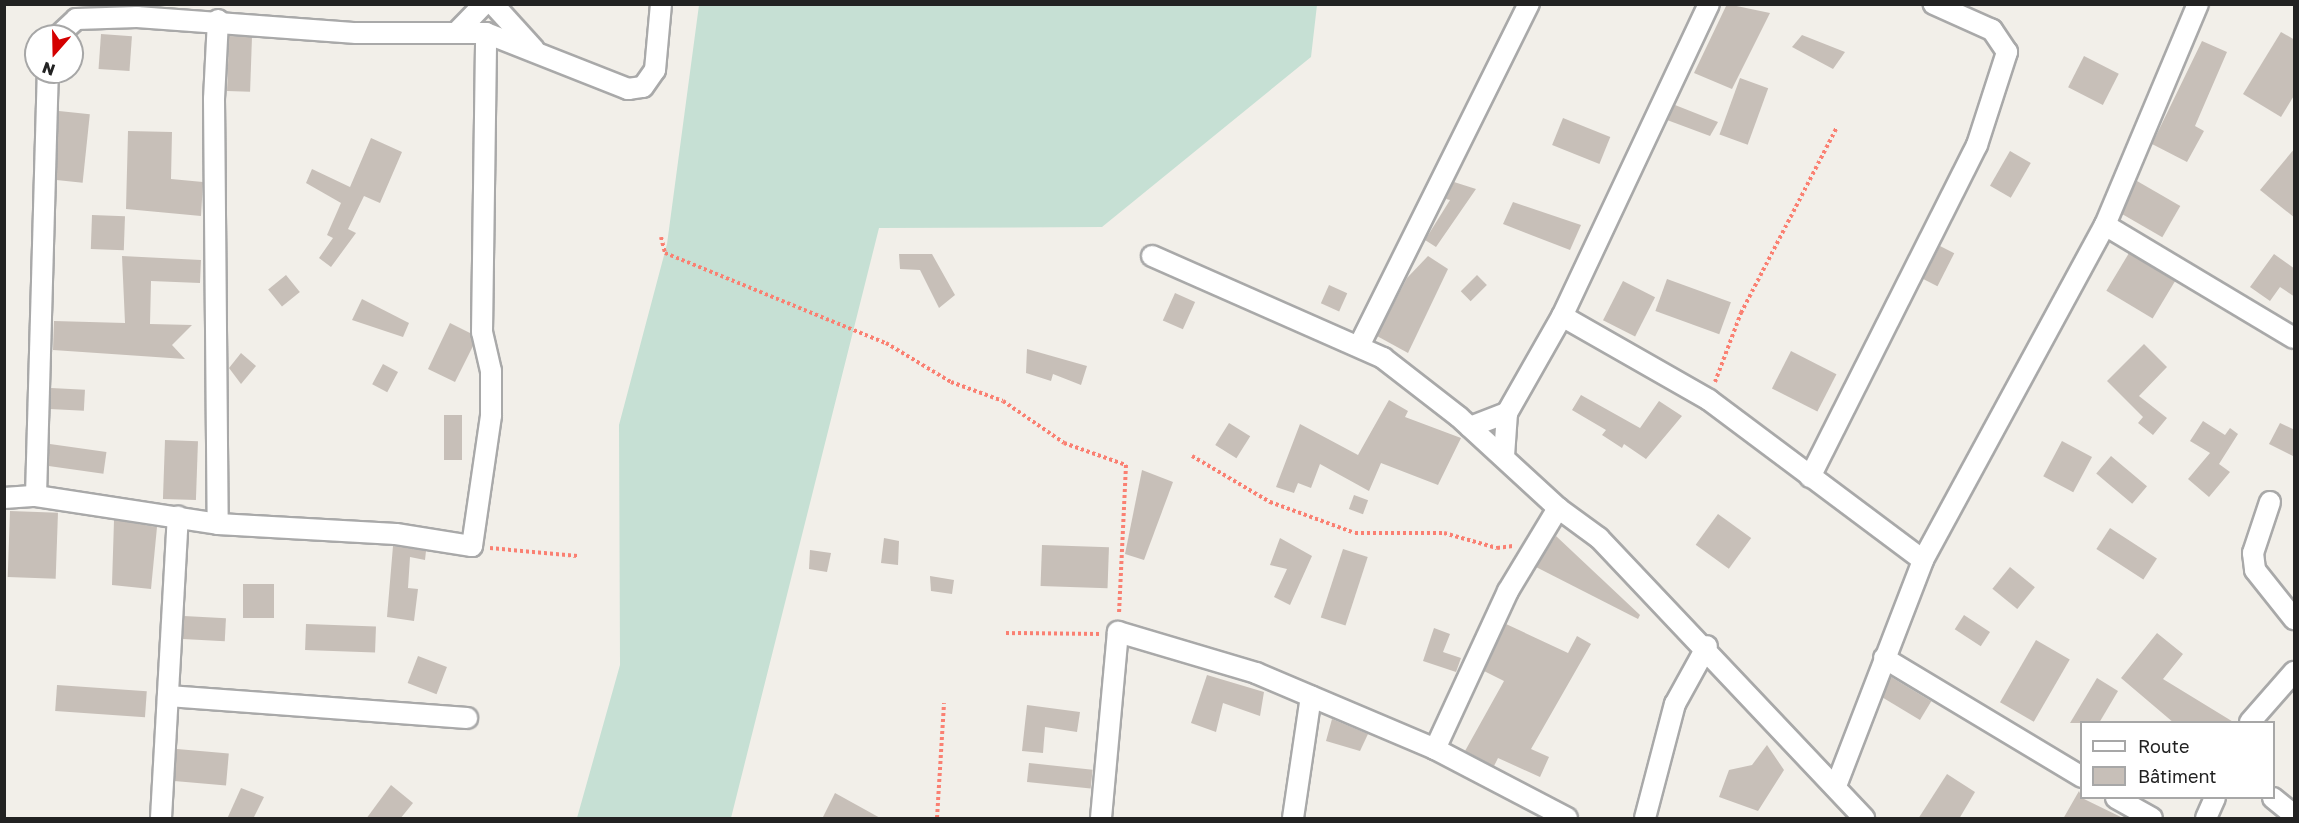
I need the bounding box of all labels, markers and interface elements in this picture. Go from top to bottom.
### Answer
north arrow [24,24,84,84]
text: N [39,58,58,81]
legend [2080,721,2275,799]
text: Route [2138,735,2189,757]
text: Bâtiment [2138,765,2217,787]

